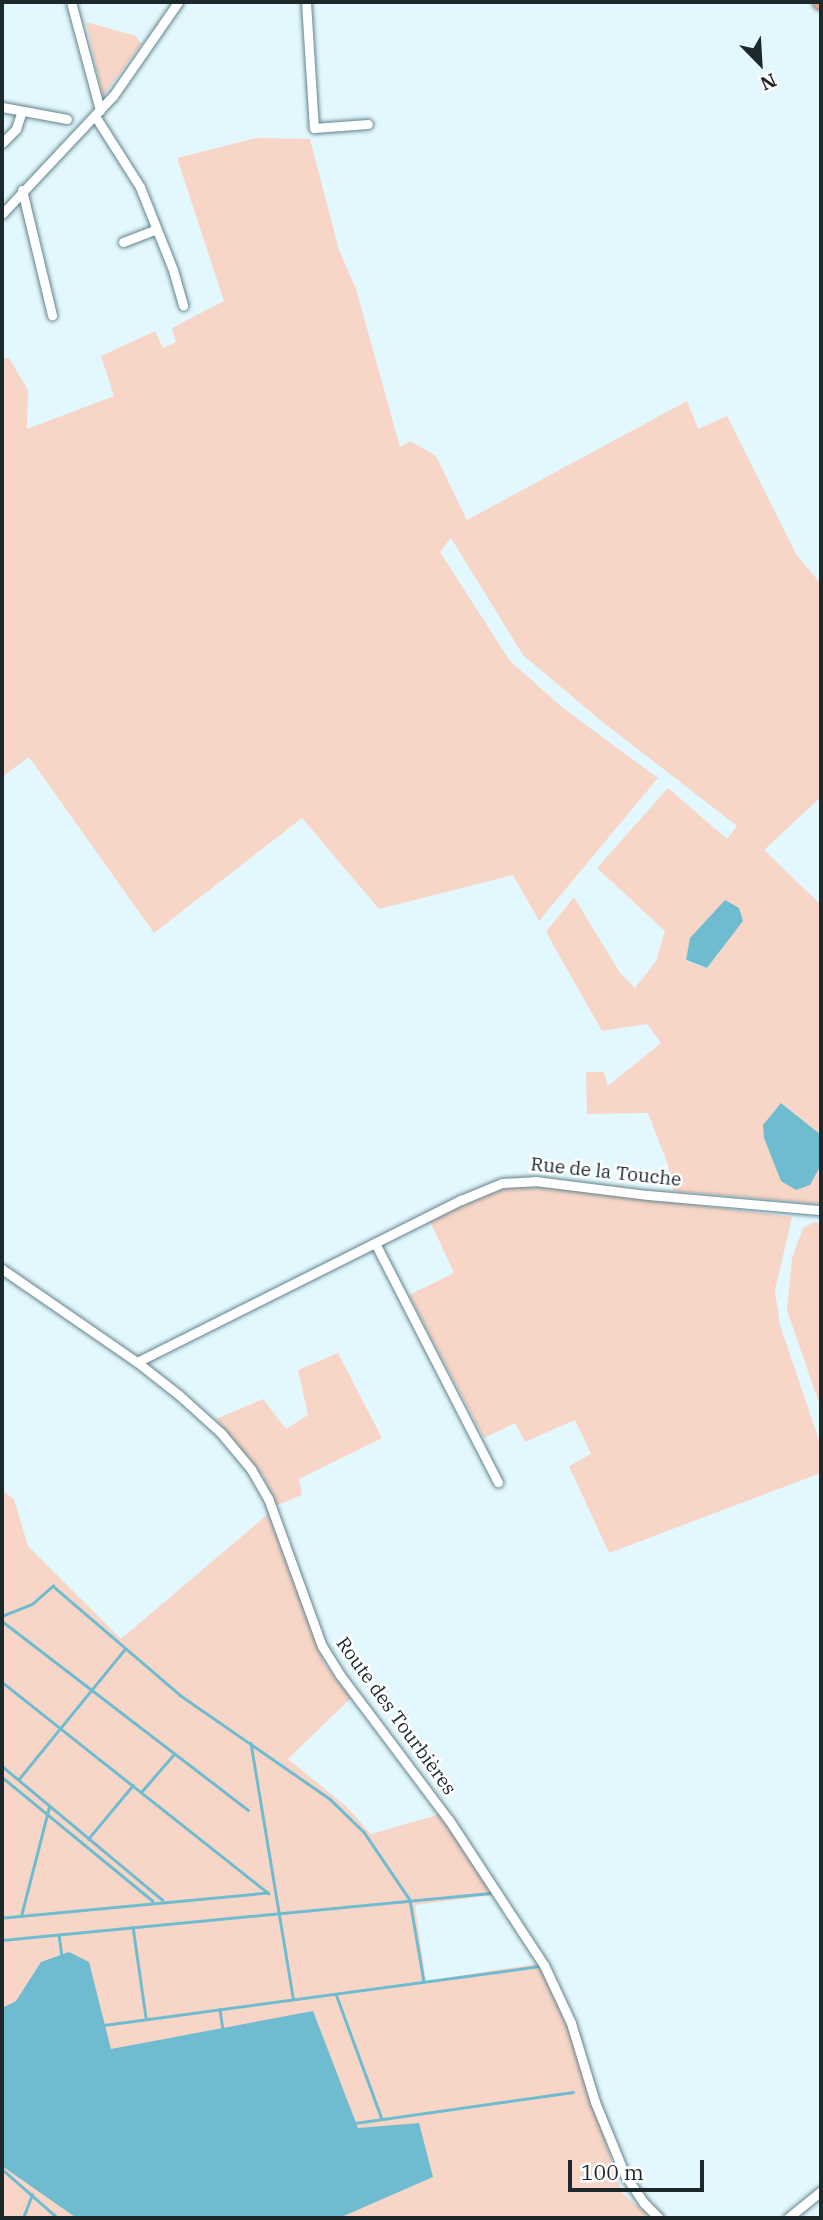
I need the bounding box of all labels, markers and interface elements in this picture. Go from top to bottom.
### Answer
north arrow [725,28,795,98]
text: N [757,68,780,96]
street label: Rue de la Touche [529,1153,683,1191]
street label: Route des Tourbières [331,1633,461,1799]
scale bar [571,2146,708,2190]
text: 100 m [581,2158,644,2186]

